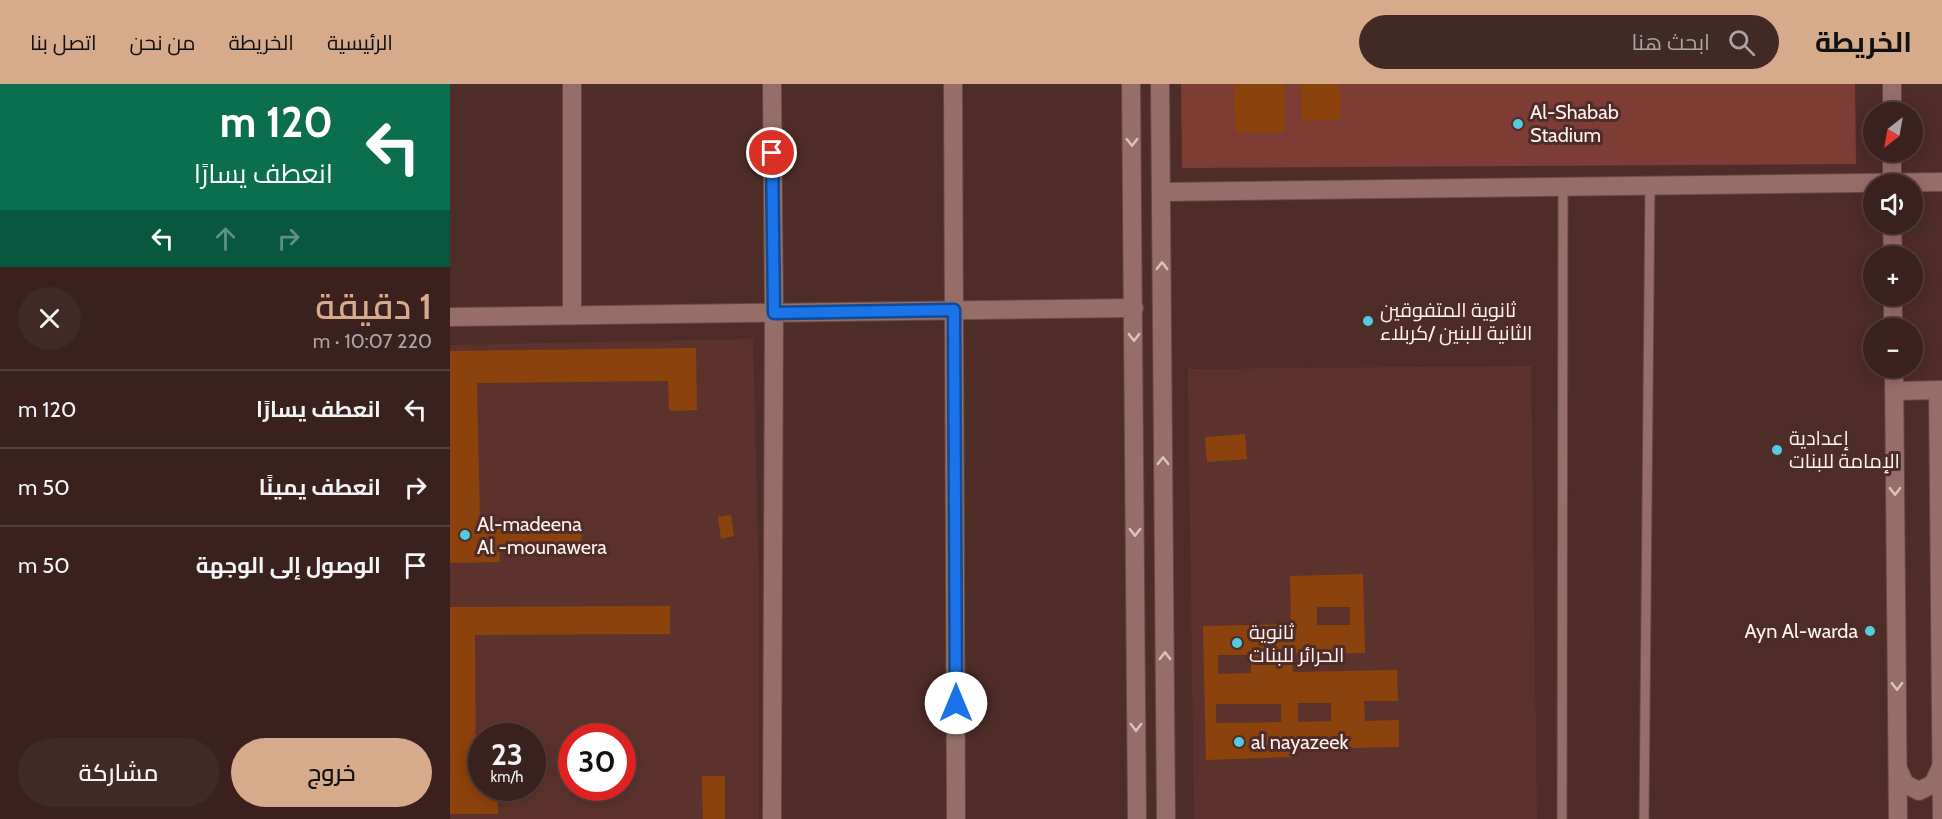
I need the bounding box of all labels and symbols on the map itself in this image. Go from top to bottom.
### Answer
place label: Al-Shabab Stadium [1530,100,1619,147]
north arrow [1863,102,1923,162]
marker: Al-Shabab Stadium [1511,117,1525,131]
pin [746,127,797,178]
one-way arrow [1126,138,1138,147]
one-way arrow [1156,261,1168,270]
place label: ثانوية المتفوقين الثانية للبنين /كربلاء [1380,298,1532,346]
marker: ثانوية المتفوقين الثانية للبنين /كربلاء [1361,314,1375,328]
one-way arrow [1128,333,1140,342]
place label: إعدادية الإمامة للبنات [1789,426,1900,474]
marker: إعدادية الإمامة للبنات [1770,443,1784,457]
one-way arrow [1157,456,1170,465]
one-way arrow [1889,486,1901,495]
place label: Al-madeena Al -mounawera [477,512,607,559]
marker: Al-madeena Al -mounawera [458,528,472,542]
one-way arrow [1129,528,1141,537]
place label: Ayn Al-warda [1745,619,1858,643]
place label: ثانوية الحرائر للبنات [1249,620,1344,667]
marker: Ayn Al-warda [1863,624,1877,638]
marker: ثانوية الحرائر للبنات [1230,636,1244,650]
one-way arrow [1159,651,1171,660]
position arrow [924,671,988,735]
one-way arrow [1891,681,1903,690]
speed limit sign: 30 [558,723,636,801]
one-way arrow [1130,723,1142,732]
place label: al nayazeek [1251,730,1348,754]
marker: al nayazeek [1232,735,1246,749]

